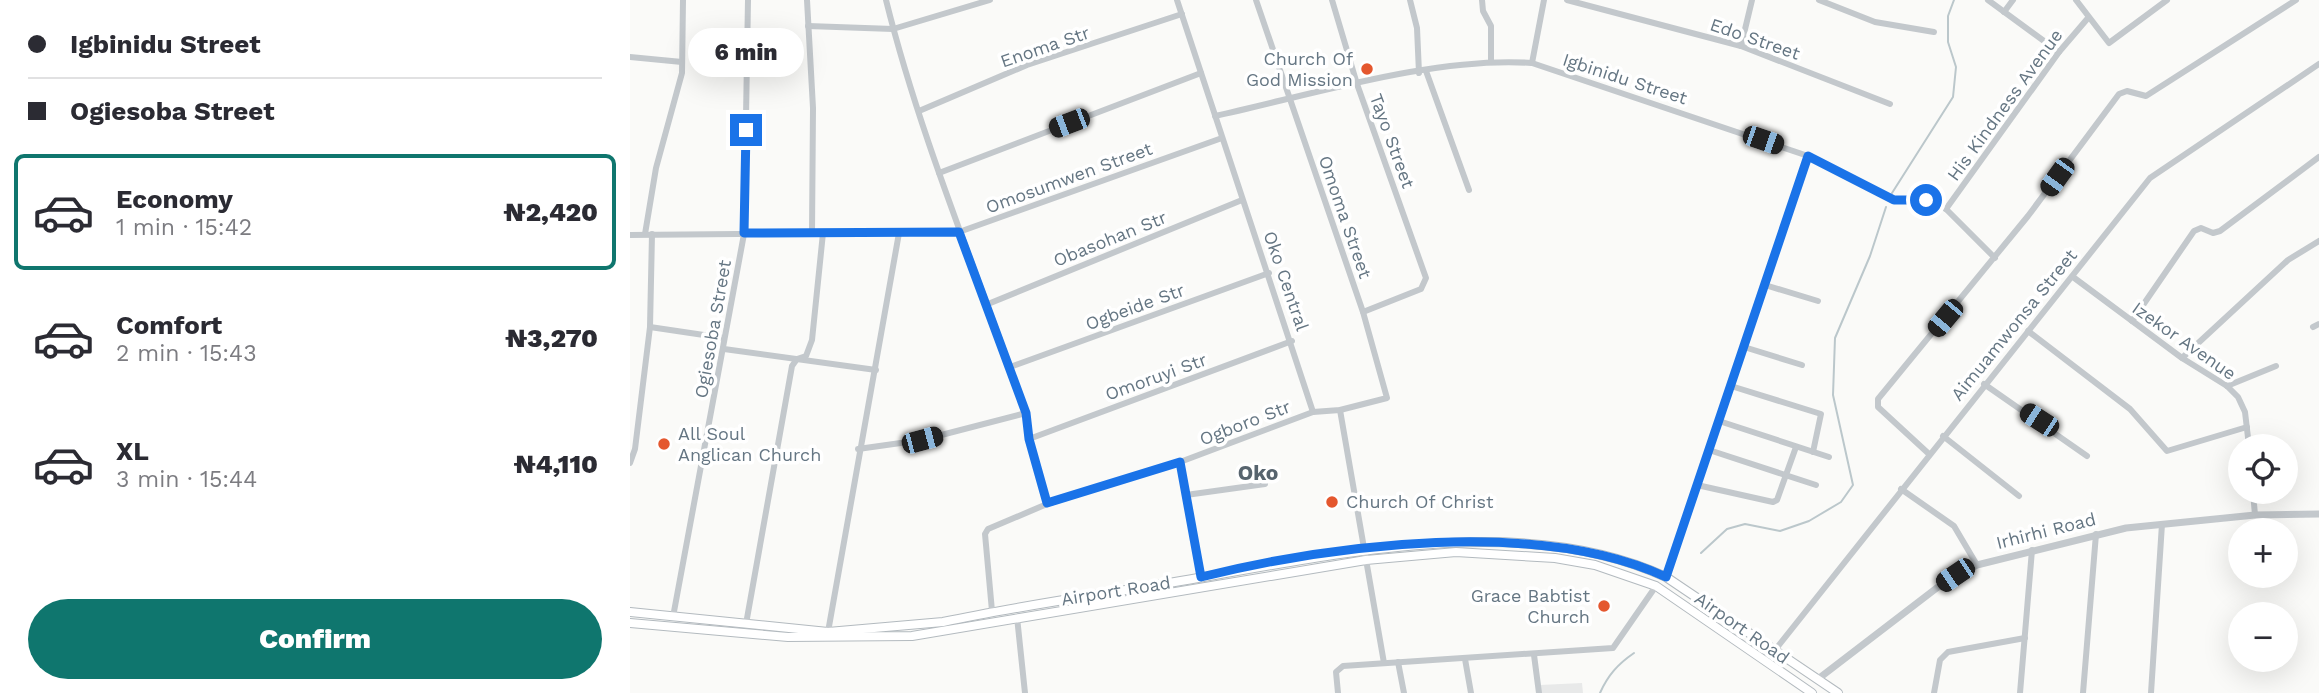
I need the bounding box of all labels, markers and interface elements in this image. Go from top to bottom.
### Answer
street label: Edo Street [1708,13,1803,64]
street label: Enoma Str [997,21,1092,72]
street label: His Kindness Avenue [1943,25,2067,185]
text: Igbinidu Street [70,29,261,59]
callout: 6 min [688,29,804,78]
text: 6 min [714,39,778,66]
place label: Church Of God Mission [1246,48,1353,90]
street label: Igbinidu Street [1560,49,1690,109]
marker: Church Of God Mission [1359,61,1375,77]
street label: Tayo Street [1366,91,1419,191]
text: Ogiesoba Street [70,96,275,126]
car [1046,106,1093,140]
route end [730,114,762,146]
car [1740,123,1787,157]
street label: Omosumwen Street [983,137,1155,217]
street label: Omoma Street [1315,153,1376,281]
car [2037,154,2078,200]
icon: car [32,181,95,244]
text: Economy [116,184,233,214]
route start [1910,184,1942,216]
text: ₦2,420 [503,197,598,227]
street label: Obasohan Str [1050,206,1169,271]
text: 1 min · 15:42 [116,214,252,241]
street label: Oko Central [1260,228,1314,334]
street label: Aimuamwonsa Street [1946,245,2081,405]
street label: Ogiesoba Street [690,258,735,400]
street label: Ogbeide Str [1082,279,1187,334]
car [1924,295,1967,341]
street label: Izekor Avenue [2128,297,2240,384]
icon: car [32,307,95,370]
text: Comfort [116,310,222,340]
text: ₦3,270 [505,323,598,353]
text: 2 min · 15:43 [116,340,257,367]
street label: Omoruyi Str [1102,348,1209,405]
street label: Ogboro Str [1196,396,1293,449]
car [2016,400,2063,440]
place label: All Soul Anglican Church [678,423,821,465]
car [899,424,946,456]
icon: car [32,433,95,496]
map controls [2228,434,2298,672]
button: locate [2228,434,2298,504]
text: XL [116,436,149,466]
marker: All Soul Anglican Church [656,436,672,452]
text: ₦4,110 [513,449,598,479]
district label: Oko [1238,460,1278,485]
text: 3 min · 15:44 [116,466,257,493]
place label: Church Of Christ [1346,491,1494,512]
marker: Church Of Christ [1324,494,1340,510]
street label: Irhirhi Road [1994,508,2098,553]
button: + [2228,518,2298,588]
car [1932,555,1979,595]
street label: Airport Road [1060,571,1172,610]
place label: Grace Babtist Church [1471,585,1590,627]
street label: Airport Road [1691,587,1794,668]
marker: Grace Babtist Church [1596,598,1612,614]
button: Confirm [28,599,602,679]
button: − [2228,602,2298,672]

